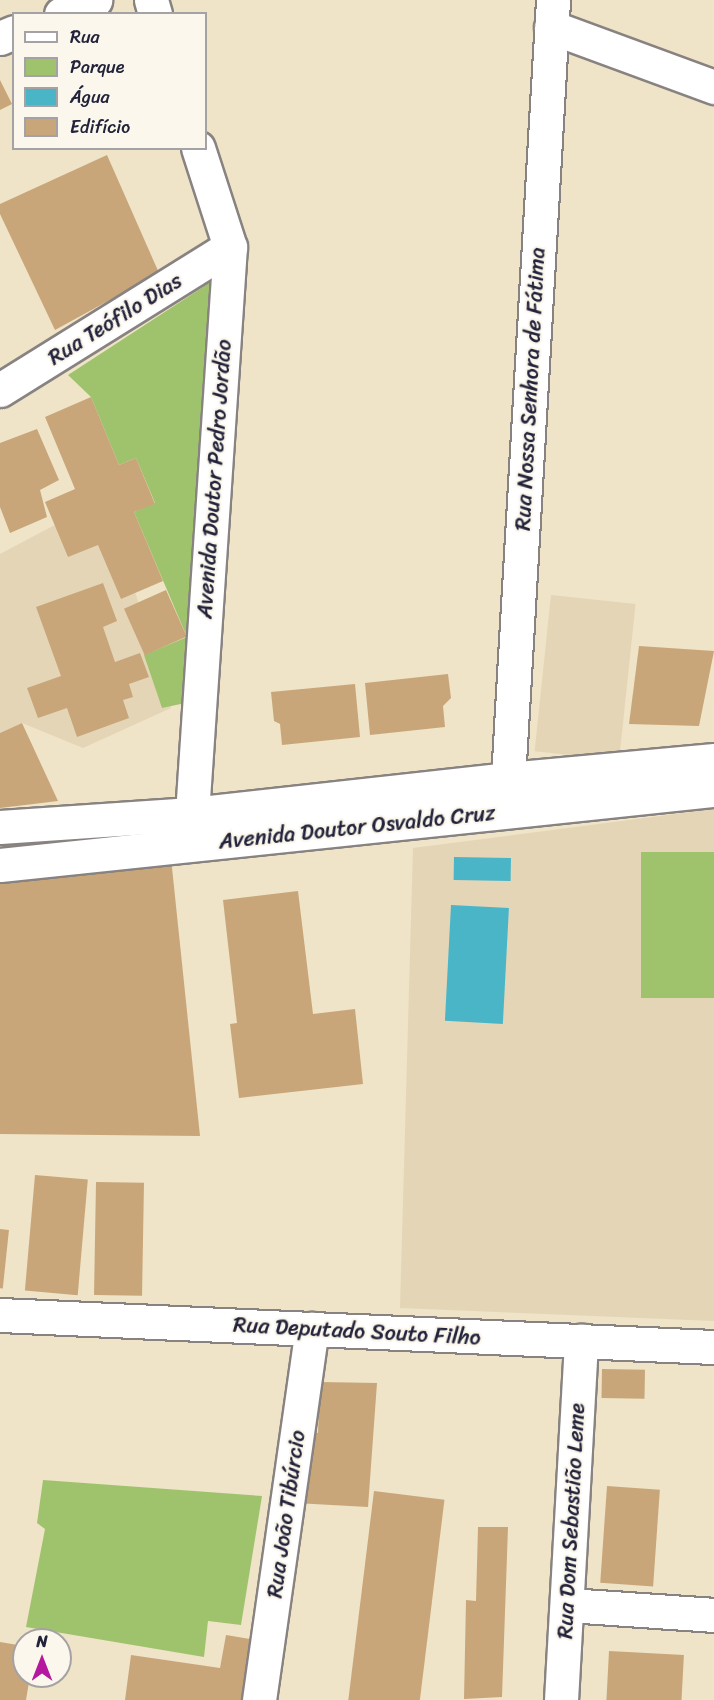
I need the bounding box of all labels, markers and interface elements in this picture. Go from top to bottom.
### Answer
legend [12,12,207,150]
text: Rua [70,21,100,53]
text: Parque [70,51,124,83]
text: Água [70,81,110,113]
text: Edifício [70,111,130,143]
street label: Rua Nossa Senhora de Fátima [509,245,551,533]
street label: Rua Teófilo Dias [43,267,187,371]
street label: Avenida Doutor Pedro Jordão [191,338,237,620]
street label: Avenida Doutor Osvaldo Cruz [217,799,497,855]
street label: Rua Deputado Souto Filho [232,1311,482,1351]
street label: Rua Dom Sebastião Leme [552,1401,590,1641]
street label: Rua João Tibúrcio [261,1428,311,1600]
text: N [36,1627,48,1656]
north arrow [12,1628,72,1688]

